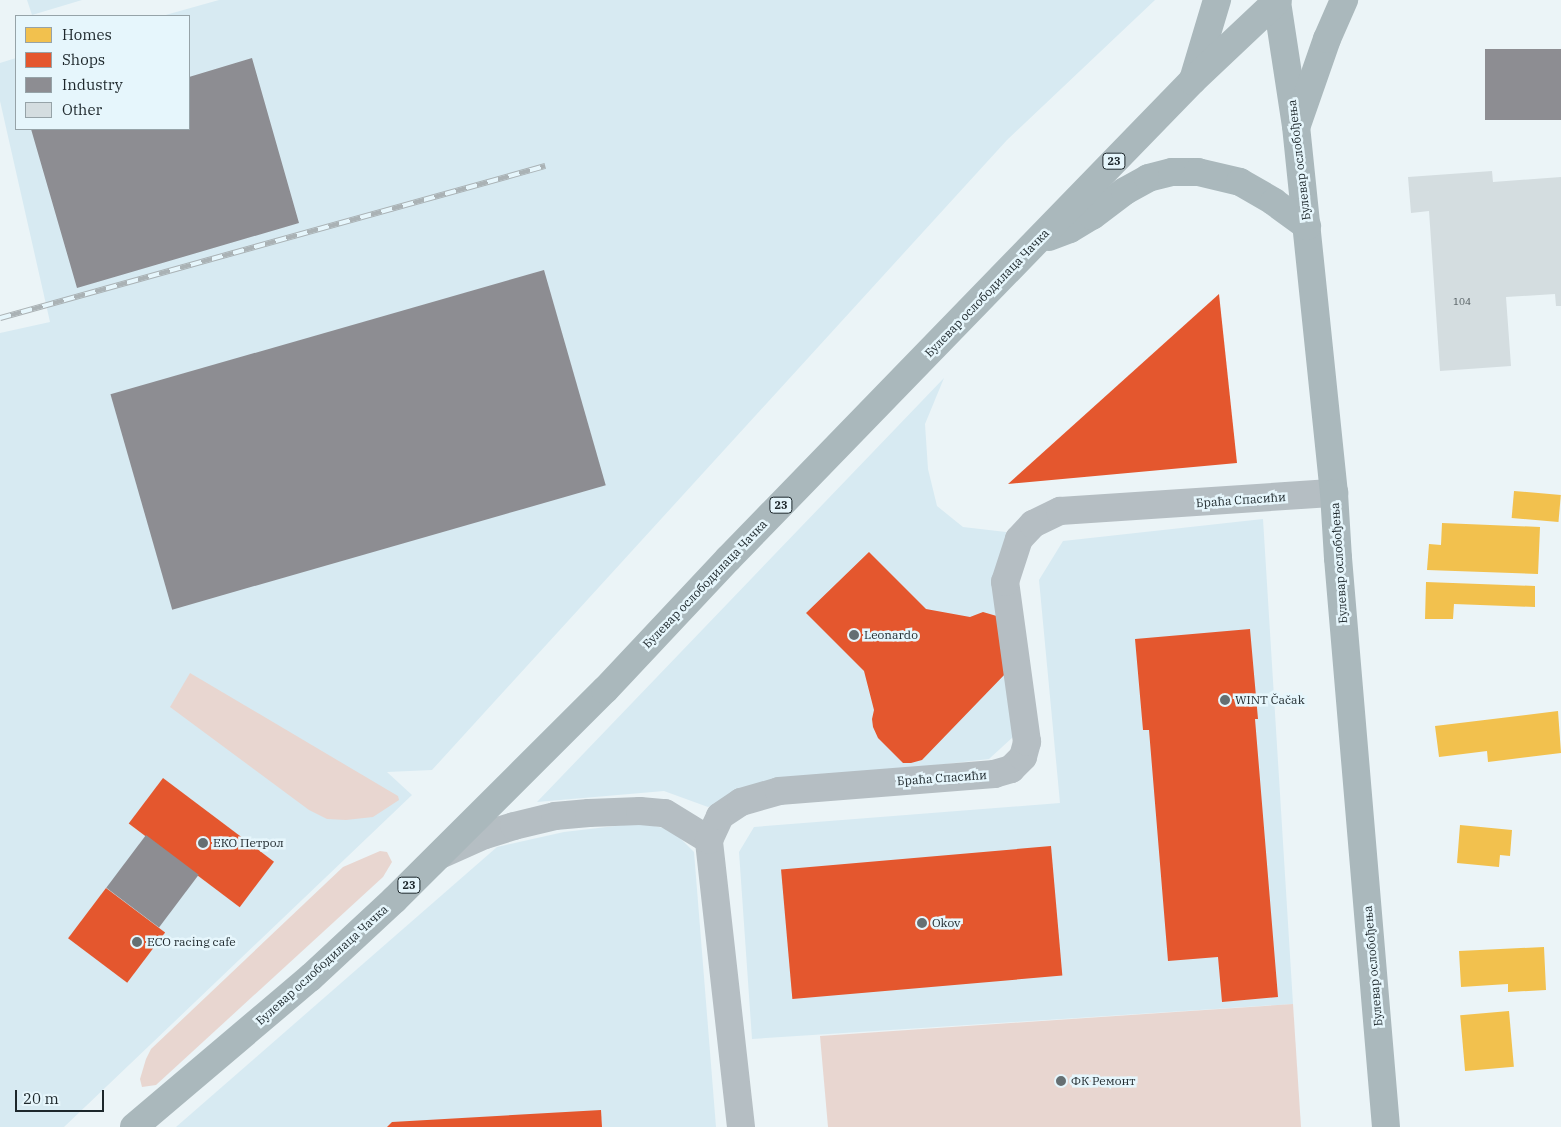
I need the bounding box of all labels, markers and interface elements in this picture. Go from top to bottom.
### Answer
legend [15,15,190,130]
text: Homes [62,25,112,44]
text: Shops [62,50,105,69]
text: Industry [62,75,123,94]
street label: Булевар ослобођења [1284,99,1314,221]
text: Other [62,100,102,119]
road number: 23 [1102,153,1126,170]
street label: Булевар ослободилаца Чачка [922,226,1052,360]
house number: 104 [1453,296,1471,308]
street label: Браћа Спасићи [1196,490,1286,510]
road number: 23 [768,496,794,514]
street label: Булевар ослобођења [1328,502,1350,624]
street label: Булевар ослободилаца Чачка [640,517,770,651]
place label: Leonardo [864,628,918,642]
marker: Leonardo [848,629,860,641]
place label: WINT Čačak [1235,693,1305,707]
marker: WINT Čačak [1219,694,1231,706]
street label: Браћа Спасићи [897,768,987,788]
place label: ЕКО Петрол [213,836,284,850]
marker: ЕКО Петрол [197,837,209,849]
road number: 23 [396,876,422,894]
street label: Булевар ослободилаца Чачка [253,902,391,1028]
street label: Булевар ослобођења [1361,905,1385,1027]
place label: Okov [932,916,960,930]
marker: Okov [916,917,928,929]
place label: ECO racing cafe [147,935,236,949]
marker: ECO racing cafe [131,936,143,948]
place label: ФК Ремонт [1071,1074,1136,1088]
marker: ФК Ремонт [1055,1075,1067,1087]
scale bar [18,1080,106,1112]
text: 20 m [23,1089,59,1108]

